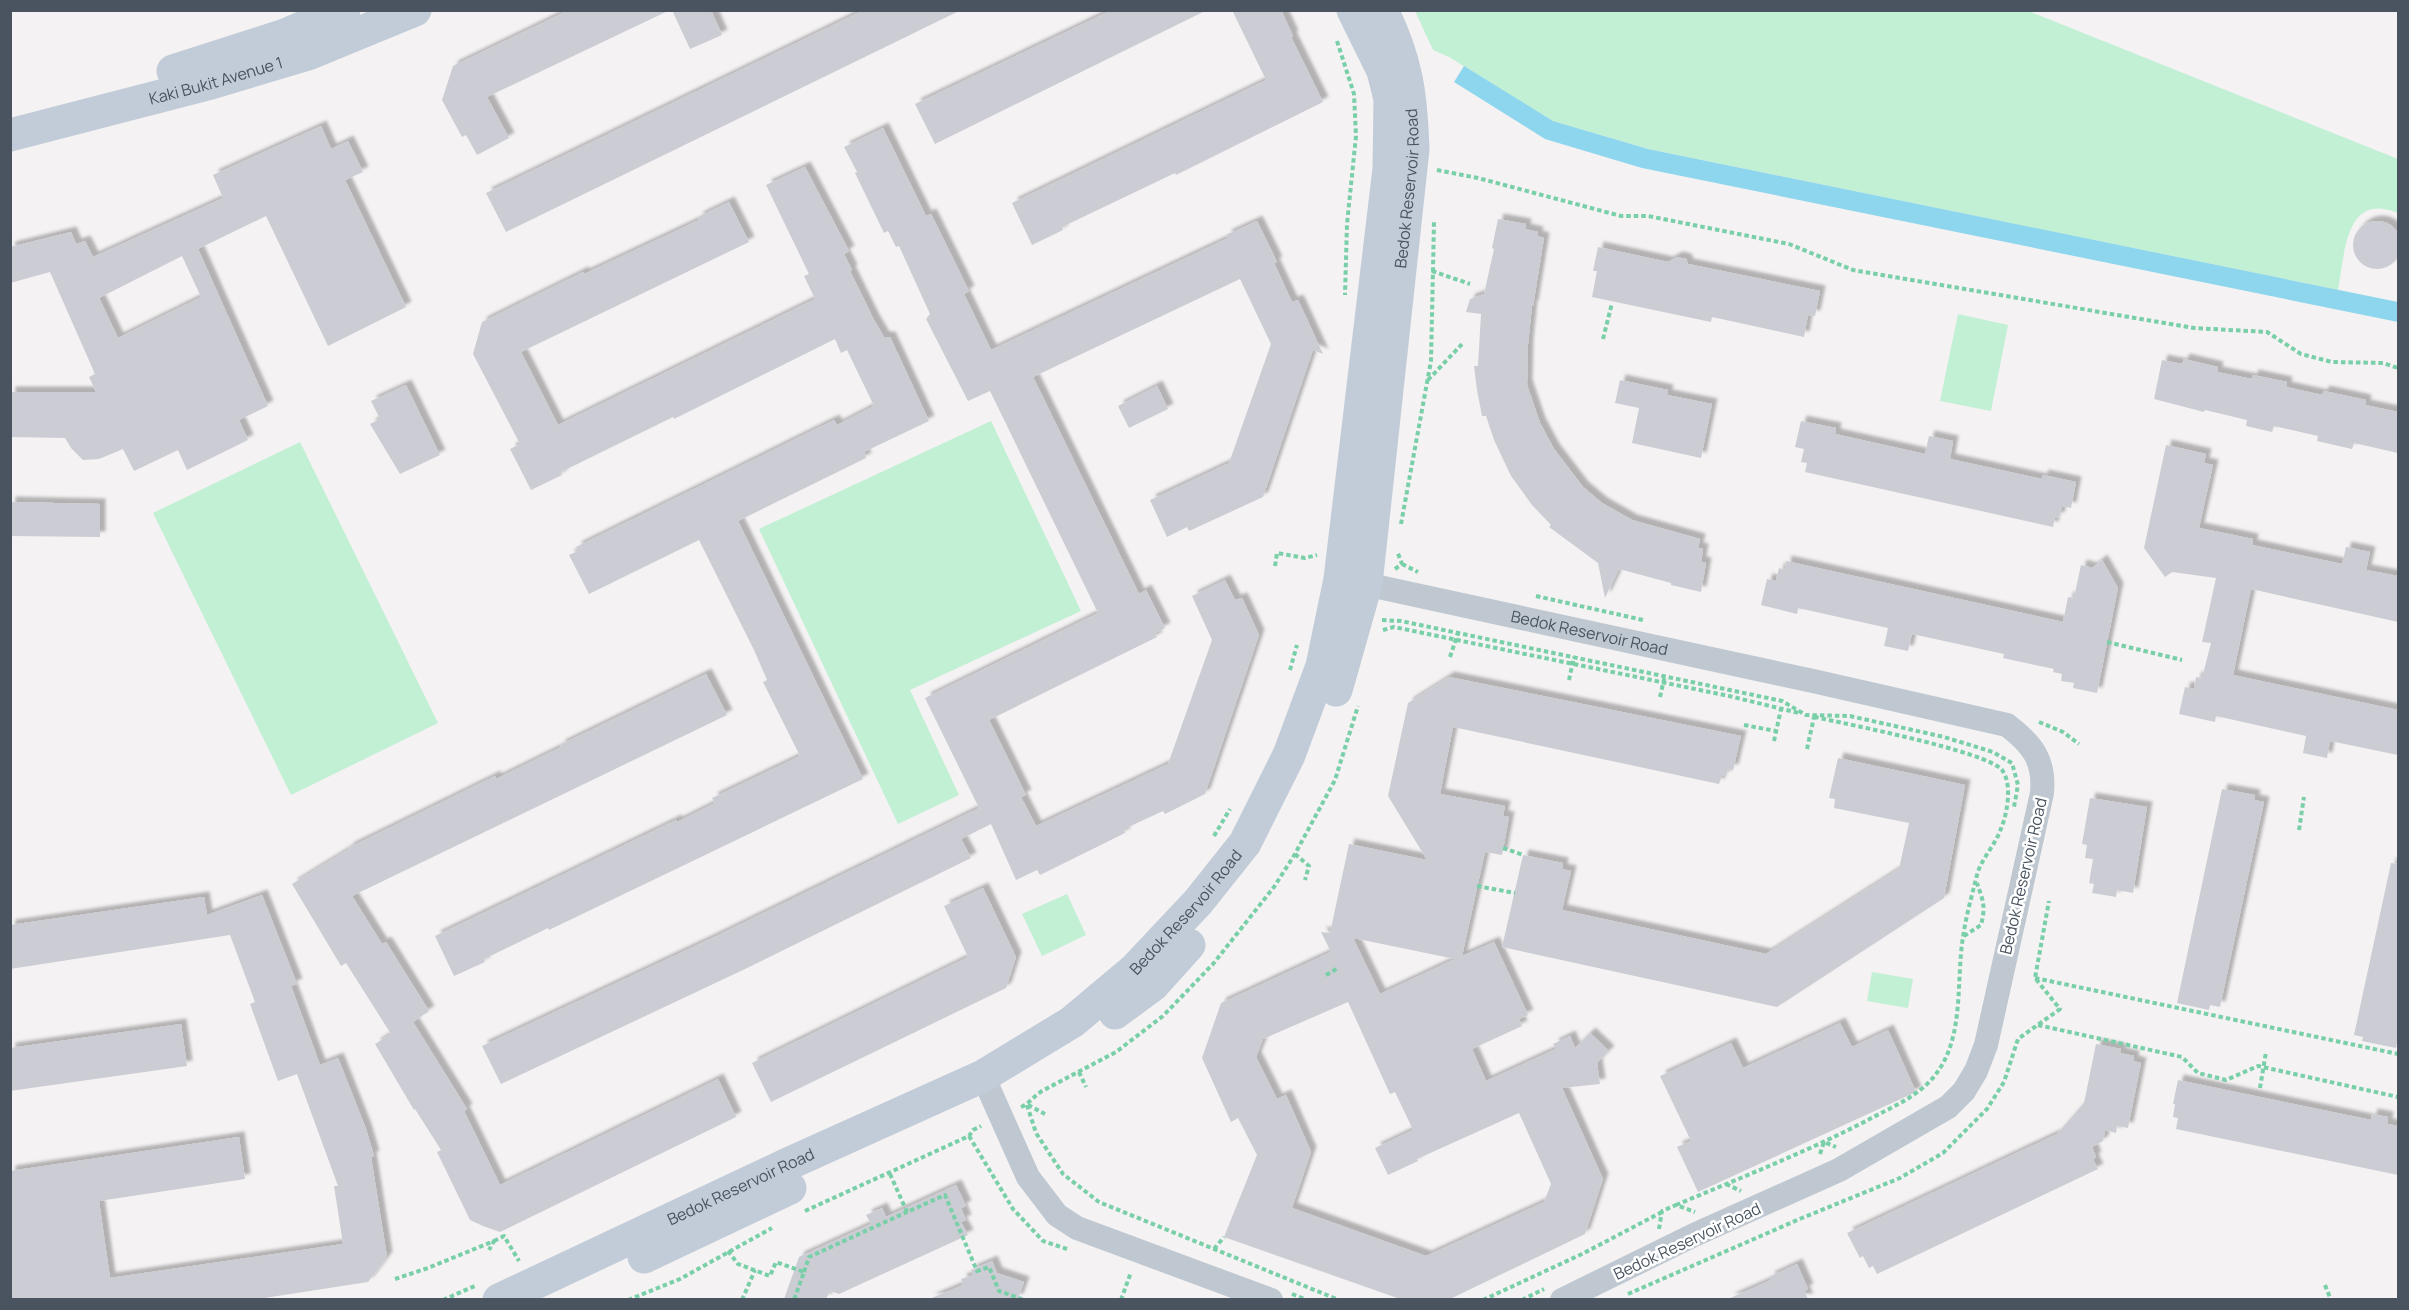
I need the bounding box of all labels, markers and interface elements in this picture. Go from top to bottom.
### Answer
street label: Kaki Bukit Avenue 1 [147,51,286,110]
street label: Bedok Reservoir Road [1389,108,1424,269]
street label: Bedok Reservoir Road [1509,605,1670,660]
street label: Bedok Reservoir Road [1994,796,2052,956]
street label: Bedok Reservoir Road [1124,845,1247,979]
street label: Bedok Reservoir Road [663,1143,818,1230]
street label: Bedok Reservoir Road [1610,1197,1764,1285]

